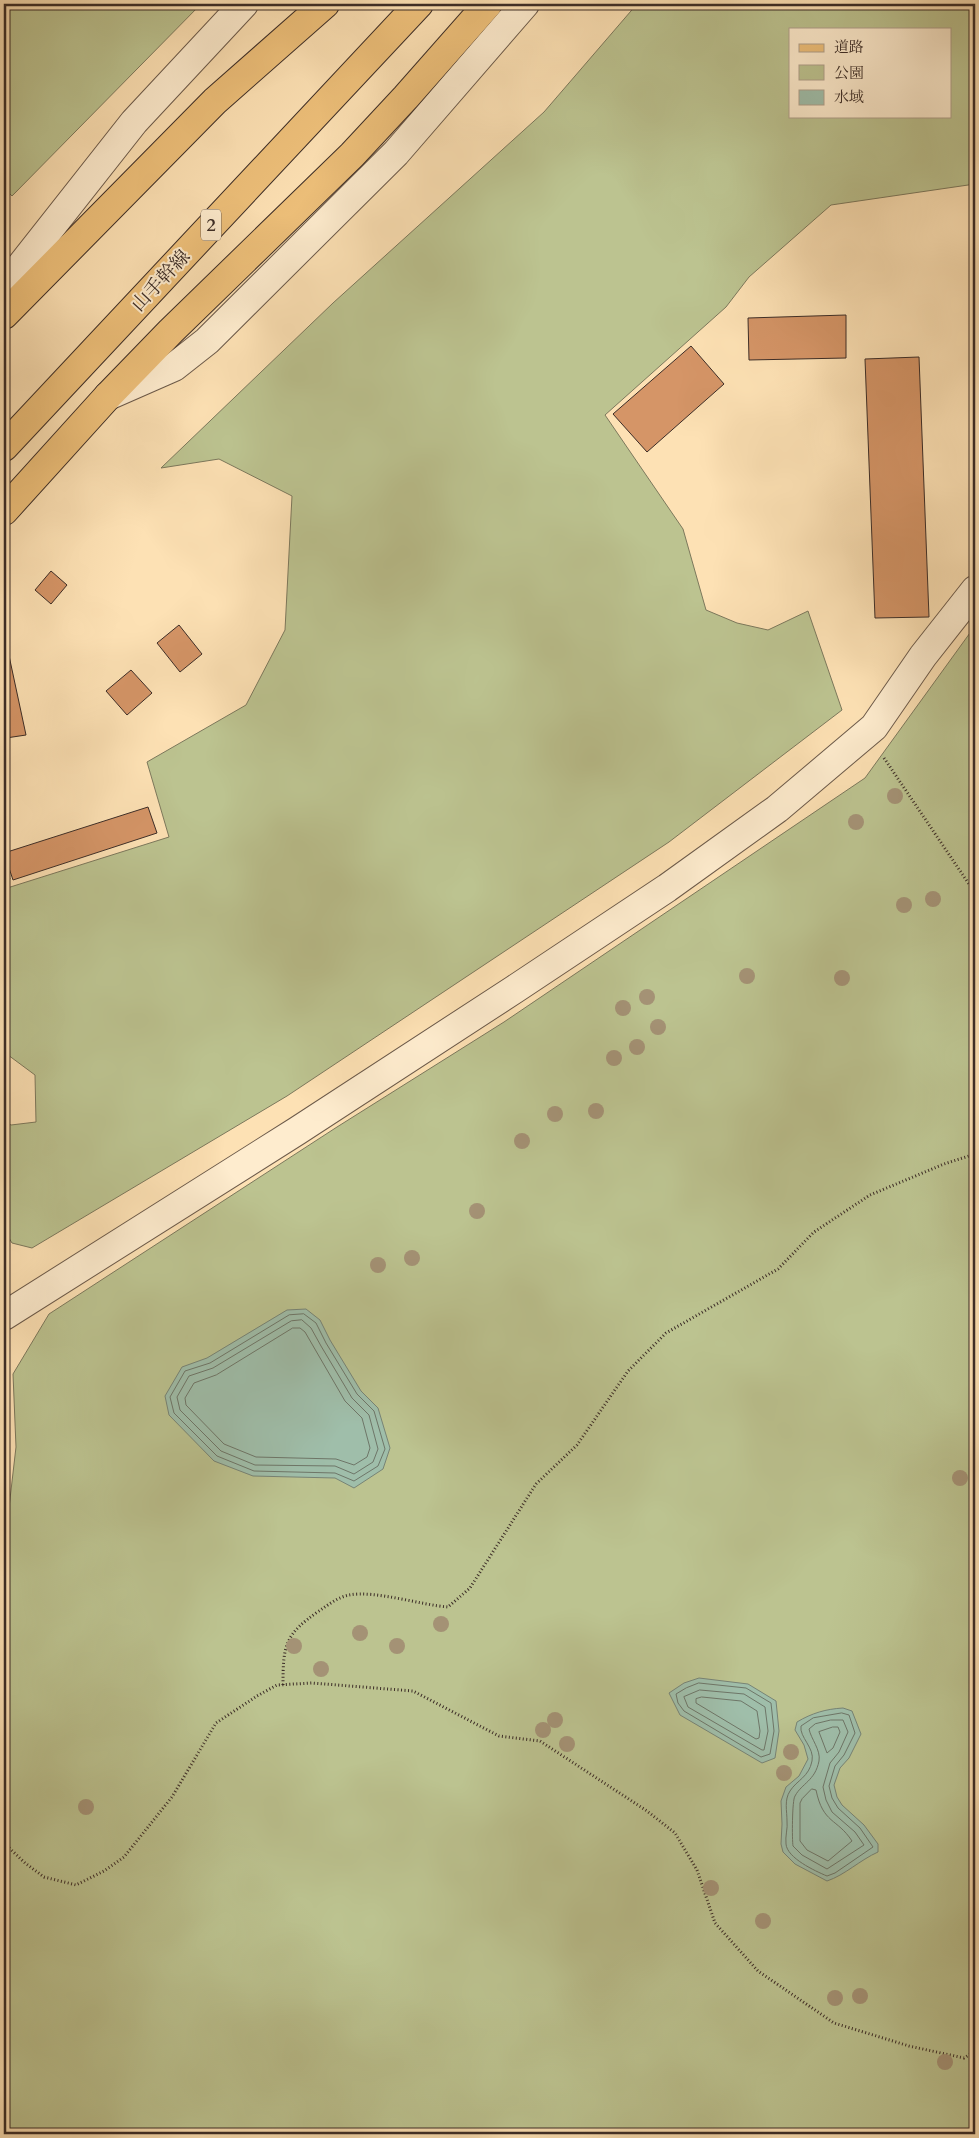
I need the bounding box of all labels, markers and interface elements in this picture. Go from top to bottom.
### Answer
legend [789,28,952,118]
text: 道路 [834,37,864,57]
text: 公園 [834,63,864,83]
text: 水域 [834,87,864,107]
road number: 2 [201,210,221,240]
street label: 山手幹線 [125,244,196,317]

